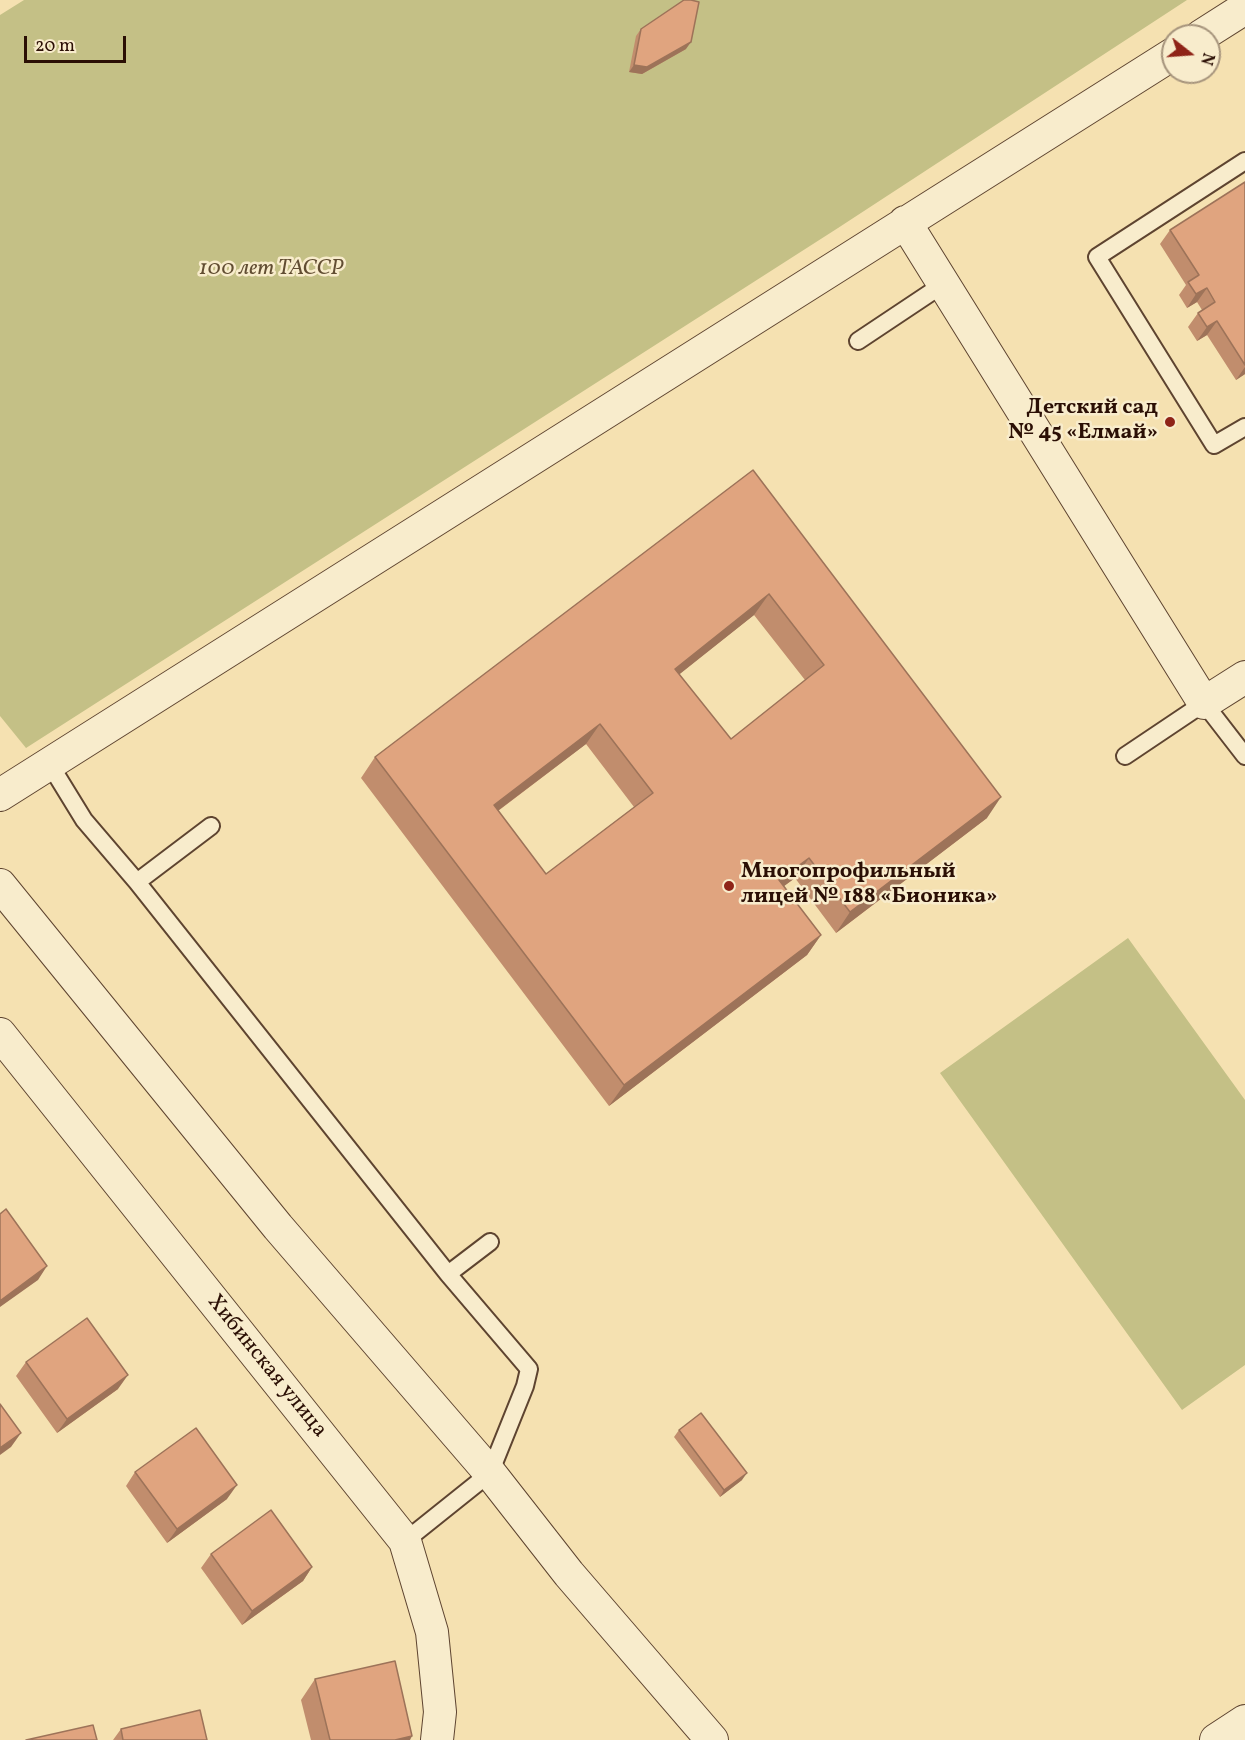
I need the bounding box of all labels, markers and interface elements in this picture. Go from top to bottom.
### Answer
scale bar [27,24,129,62]
north arrow [1161,24,1221,84]
text: 20 m [35,34,75,59]
text: N [1194,50,1219,67]
park label: 100 лет ТАССР [199,257,343,283]
place label: Детский сад № 45 «Елмай» [1008,396,1158,448]
marker: Детский сад № 45 «Елмай» [1163,415,1177,429]
place label: Многопрофильный лицей № 188 «Бионика» [741,860,998,912]
marker: Многопрофильный лицей № 188 «Бионика» [722,879,736,893]
street label: Хибинская улица [200,1290,332,1444]

